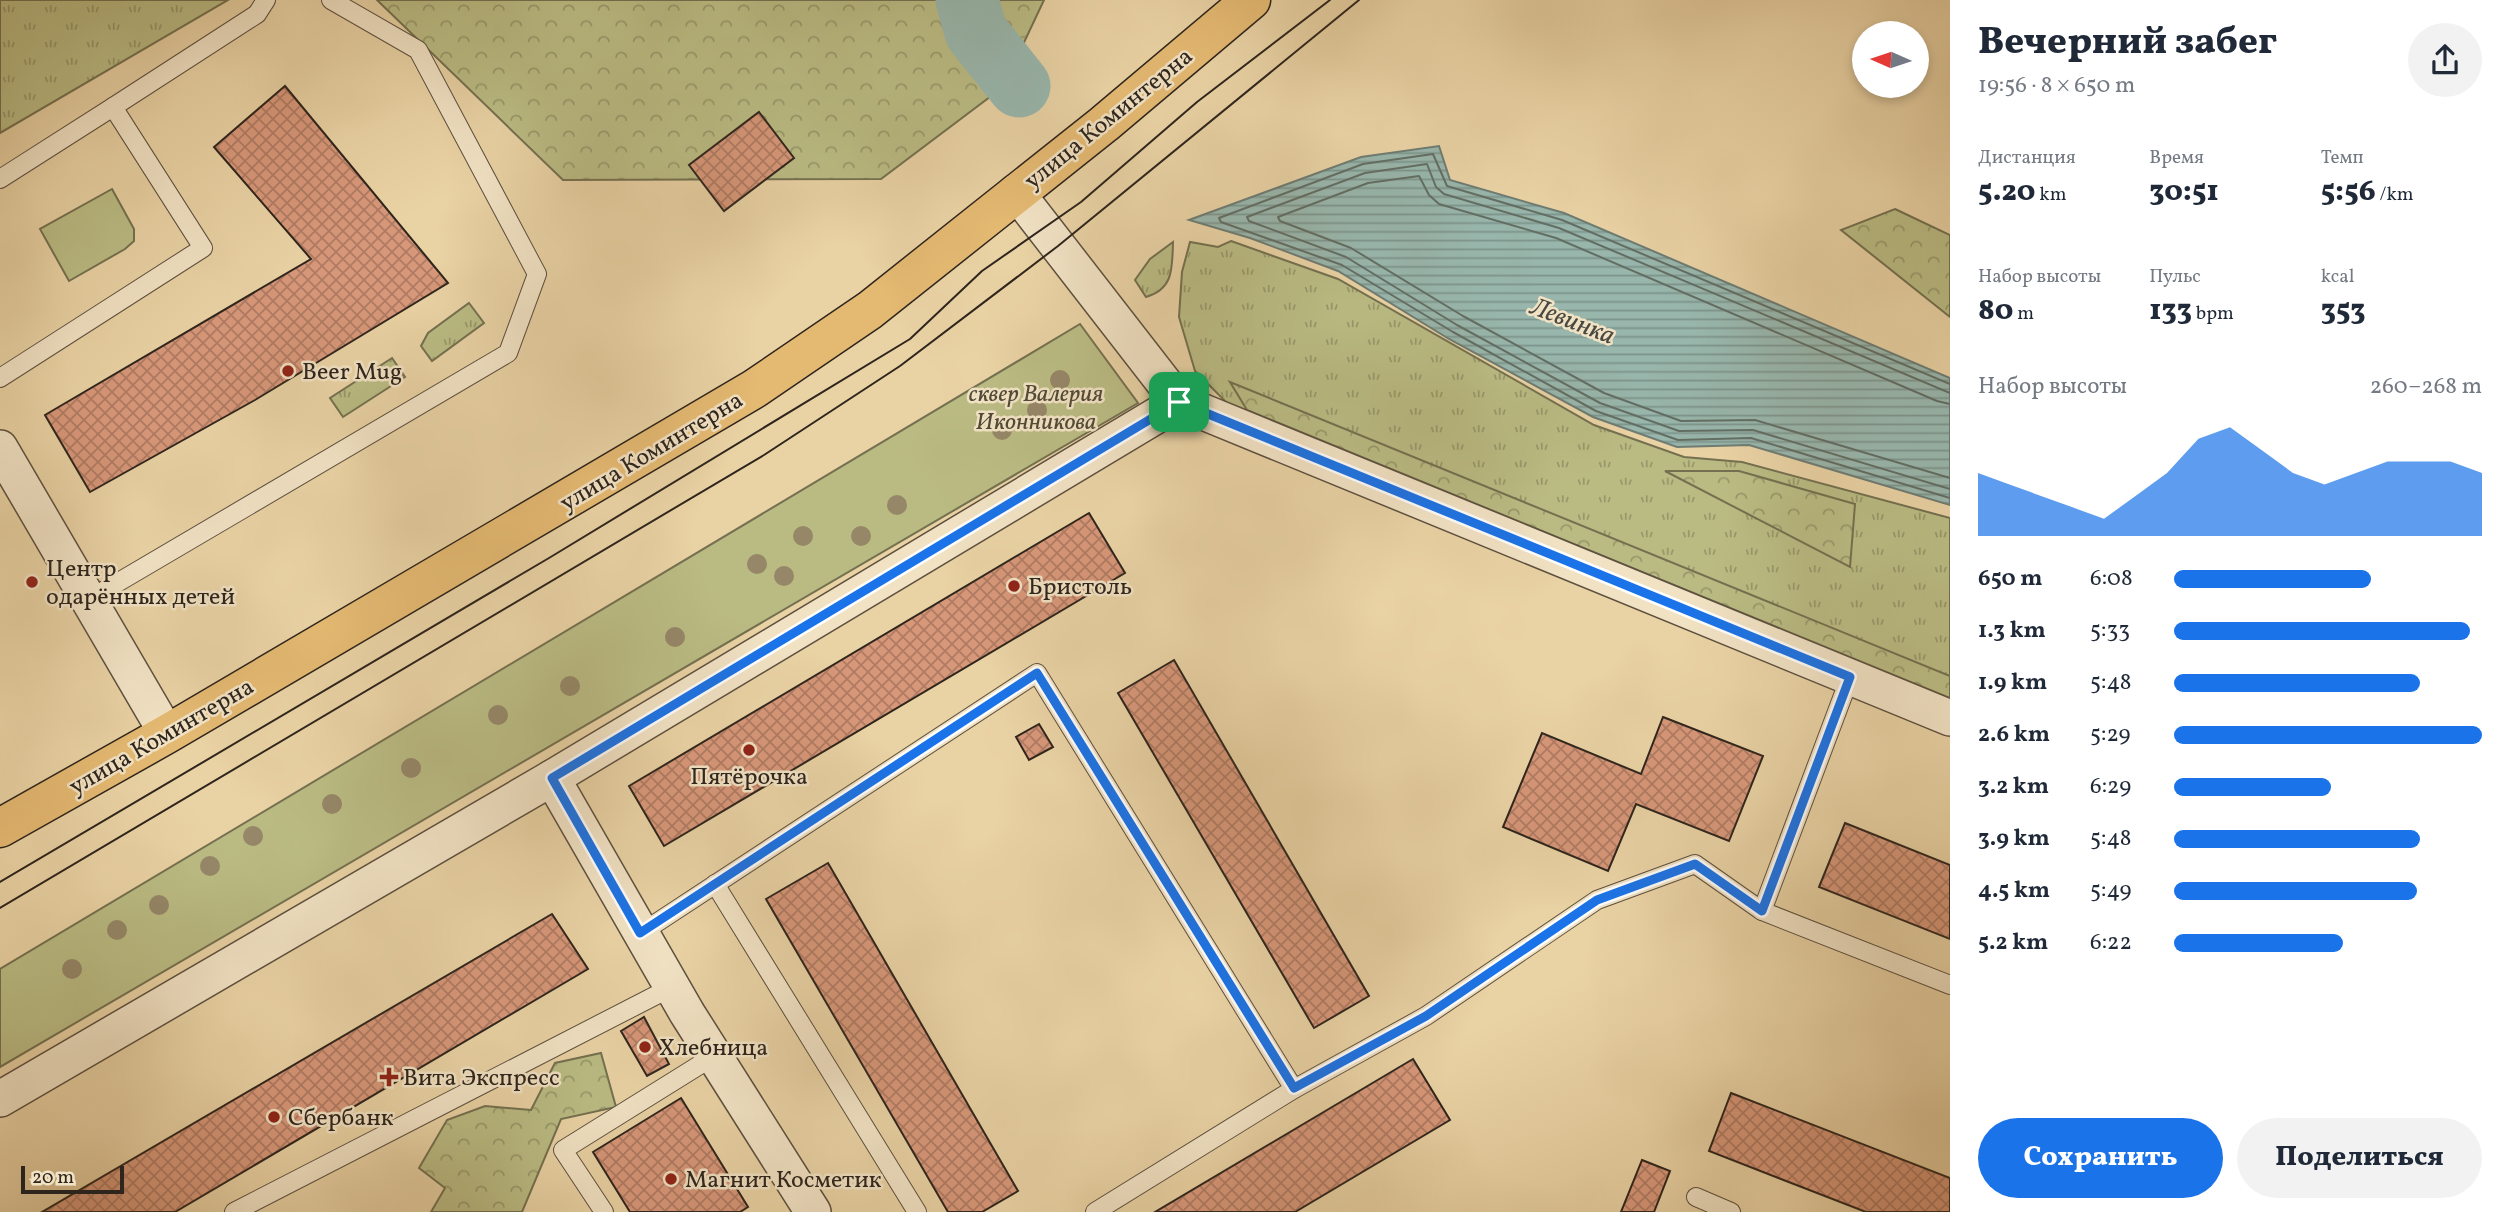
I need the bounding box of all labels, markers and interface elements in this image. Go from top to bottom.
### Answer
text: Вечерний забег [1978,17,2277,70]
north arrow [1852,21,1928,98]
map controls [1852,21,1929,98]
button: share [2408,23,2482,97]
street label: улица Коминтерна [1018,41,1201,198]
text: 19:56 · 8 × 650 m [1978,70,2135,102]
text: Дистанция [1978,145,2076,171]
text: Время [2149,145,2204,171]
text: Темп [2321,145,2364,171]
text: 5.20 [1978,171,2036,213]
text: 30:51 [2149,171,2219,213]
text: 5:56 [2321,171,2376,213]
text: km [2036,182,2066,208]
text: /km [2376,182,2414,208]
text: Набор высоты [1978,264,2101,290]
text: Пульс [2149,264,2201,290]
text: kcal [2321,264,2354,290]
water label: Левинка [1524,289,1620,354]
text: 80 [1978,290,2014,332]
text: 133 [2149,290,2192,332]
text: 353 [2321,290,2366,332]
text: m [2014,301,2034,327]
text: bpm [2192,301,2234,327]
place label: Beer Mug [302,356,402,390]
marker: Beer Mug [280,363,296,379]
text: Набор высоты [1978,371,2127,403]
text: 260–268 m [2370,371,2482,403]
pin [1149,372,1209,432]
park label: сквер Валерия Иконникова [969,378,1103,440]
icon: arrive [1160,383,1198,421]
street label: улица Коминтерна [554,384,750,521]
place label: Центр одарённых детей [46,553,235,615]
text: 650 m [1978,563,2042,595]
text: 6:08 [2090,563,2133,595]
place label: Бристоль [1028,571,1132,605]
marker: Центр одарённых детей [24,574,40,590]
marker: Бристоль [1006,578,1022,594]
text: 1.3 km [1978,615,2046,647]
text: 5:33 [2090,615,2130,647]
text: 1.9 km [1978,667,2047,699]
text: 5:48 [2090,667,2131,699]
street label: улица Коминтерна [63,671,261,805]
text: 2.6 km [1978,719,2050,751]
text: 5:29 [2090,719,2131,751]
marker: Пятёрочка [741,742,757,758]
place label: Пятёрочка [690,761,808,795]
text: 3.2 km [1978,771,2049,803]
text: 6:29 [2090,771,2131,803]
text: 3.9 km [1978,823,2050,855]
text: 5:48 [2090,823,2131,855]
text: 4.5 km [1978,875,2050,907]
text: 5:49 [2090,875,2131,907]
text: 5.2 km [1978,927,2048,959]
text: 6:22 [2090,927,2132,959]
place label: Хлебница [659,1032,768,1066]
marker: Хлебница [637,1039,653,1055]
place label: Вита Экспресс [403,1062,560,1096]
marker: Вита Экспресс [381,1069,397,1085]
place label: Сбербанк [288,1102,394,1136]
marker: Сбербанк [266,1109,282,1125]
button: Сохранить [1978,1118,2223,1198]
button: Поделиться [2237,1118,2482,1198]
scale bar [21,1163,124,1195]
place label: Магнит Косметик [685,1164,882,1198]
text: 20 m [32,1165,74,1191]
marker: Магнит Косметик [663,1171,679,1187]

